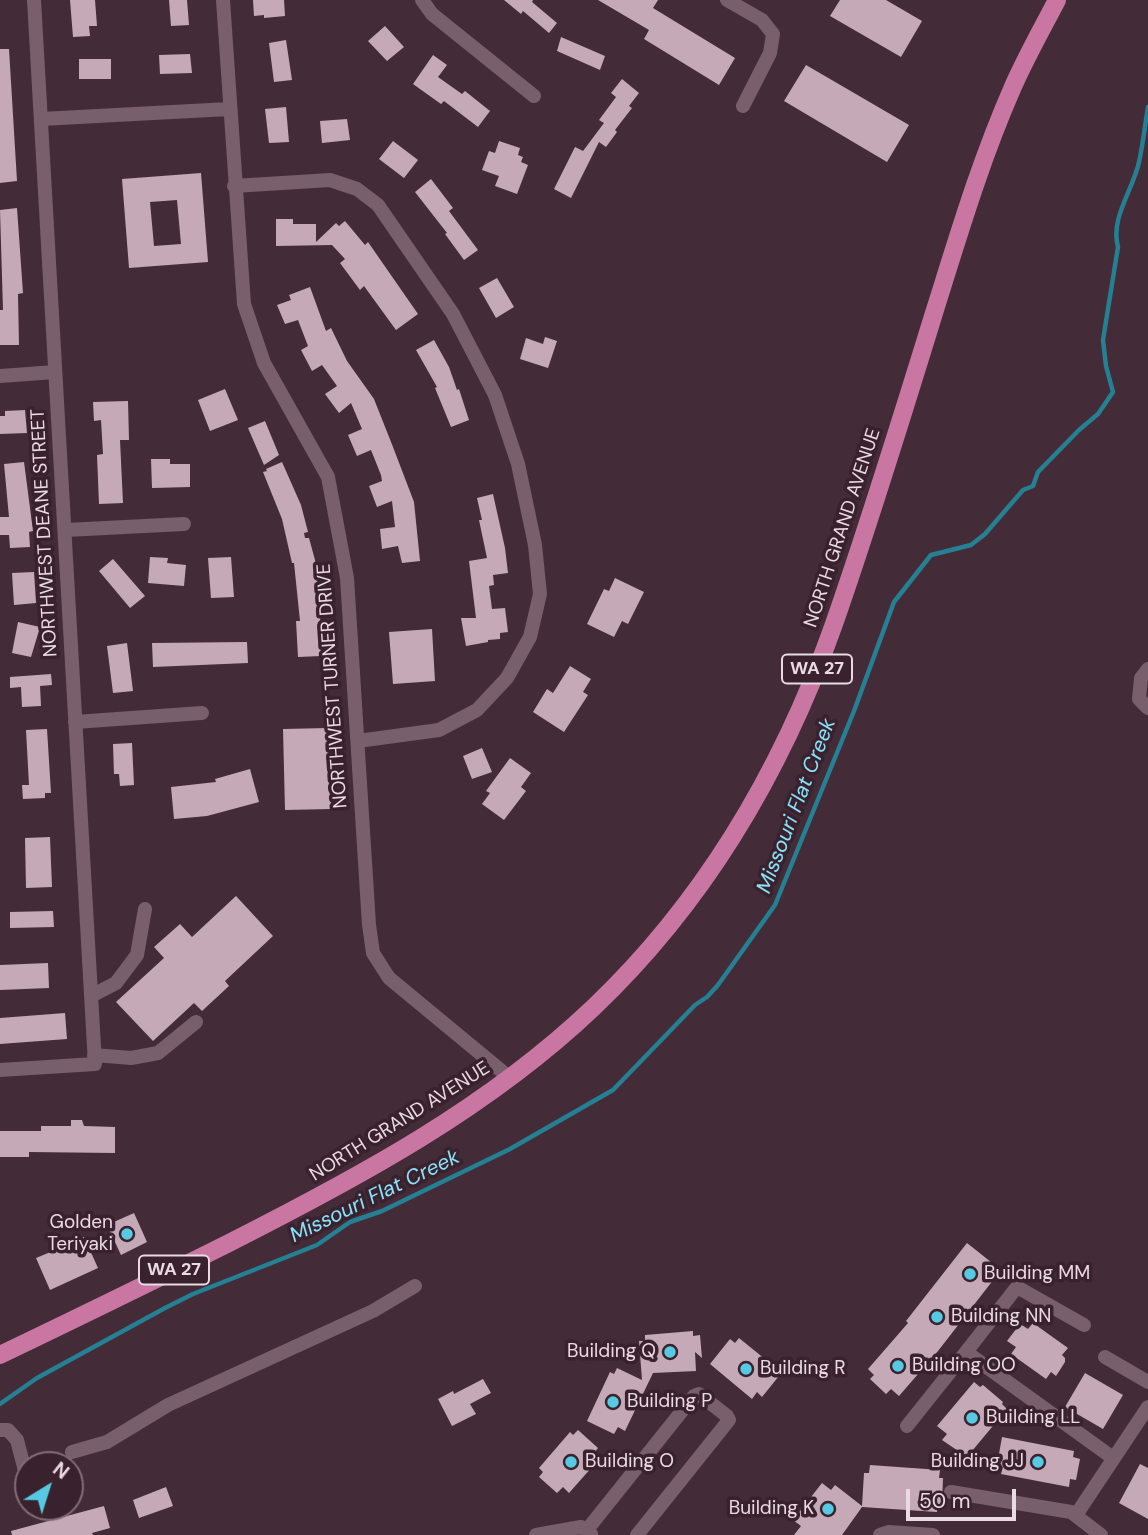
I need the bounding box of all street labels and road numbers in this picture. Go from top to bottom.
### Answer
street label: NORTHWEST DEANE STREET [27,408,63,658]
street label: NORTH GRAND AVENUE [800,426,886,630]
street label: NORTHWEST TURNER DRIVE [313,563,353,809]
road number: WA 27 [782,654,852,684]
street label: NORTH GRAND AVENUE [306,1057,494,1187]
road number: WA 27 [139,1255,209,1284]

